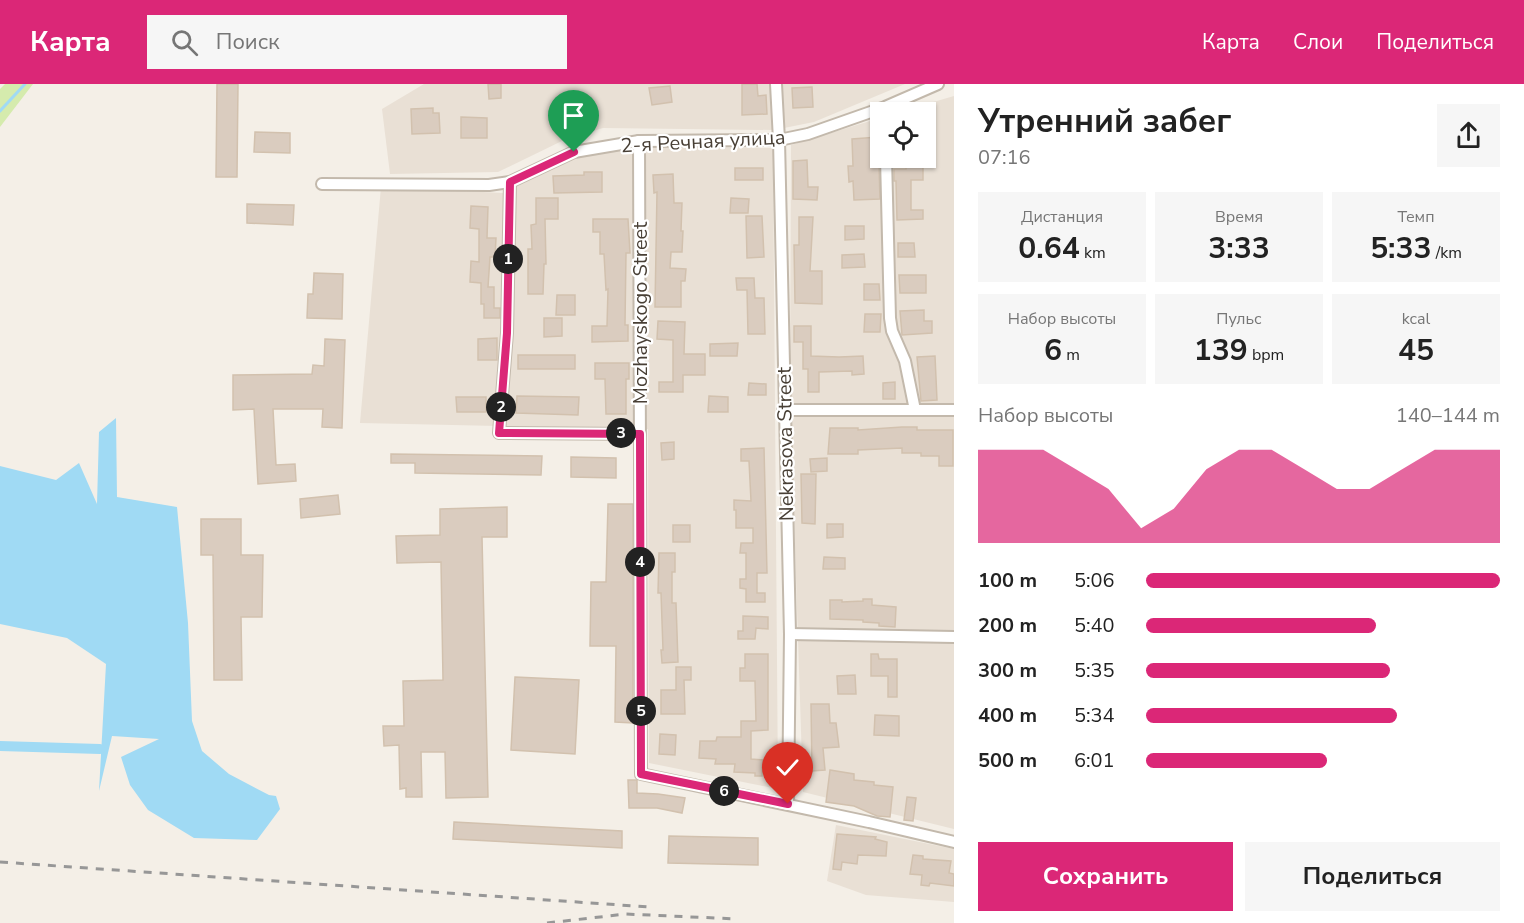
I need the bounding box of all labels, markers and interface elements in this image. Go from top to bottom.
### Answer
search box [147,15,567,69]
text: Карта [30,23,111,61]
icon: search [168,26,201,59]
text: Поиск [216,27,280,57]
text: Карта [1202,28,1260,56]
text: Слои [1293,28,1343,56]
text: Поделиться [1376,28,1494,56]
pin [548,90,599,152]
icon: arrive [557,99,590,132]
text: Утренний забег [978,99,1231,144]
map controls [870,102,936,168]
button: locate [870,102,936,168]
button: share [1437,104,1500,167]
street label: 2-я Речная улица [620,124,786,159]
text: 07:16 [978,144,1031,171]
text: Дистанция [1021,206,1103,228]
text: Время [1215,206,1263,228]
text: Темп [1398,206,1434,228]
street label: Mozhayskogo Street [627,221,654,404]
text: 0.64 [1018,228,1080,269]
text: 3:33 [1208,228,1270,269]
text: 5:33 [1370,228,1432,269]
text: km [1080,242,1106,264]
text: /km [1432,242,1462,264]
pin: 1 [493,244,523,274]
text: 1 [503,248,513,270]
text: Набор высоты [1008,308,1116,330]
text: Пульс [1216,308,1262,330]
text: kcal [1402,308,1430,330]
text: 6 [1044,330,1062,371]
text: 139 [1194,330,1248,371]
text: 45 [1398,330,1434,371]
text: m [1062,344,1080,366]
text: bpm [1248,344,1284,366]
street label: Nekrasova Street [771,366,800,521]
pin: 2 [486,392,516,422]
text: 2 [496,396,506,418]
text: Набор высоты [978,402,1113,429]
text: 140–144 m [1396,402,1500,429]
pin: 3 [606,418,636,448]
text: 3 [616,422,626,444]
pin: 4 [625,547,655,577]
text: 4 [635,551,645,573]
text: 100 m [978,567,1037,594]
text: 5:06 [1074,567,1115,594]
text: 200 m [978,612,1037,639]
text: 5:40 [1074,612,1115,639]
text: 300 m [978,657,1037,684]
text: 5:35 [1074,657,1115,684]
pin: 5 [626,696,656,726]
text: 5 [636,700,646,722]
text: 400 m [978,702,1037,729]
text: 5:34 [1074,702,1115,729]
pin [762,742,813,804]
text: 500 m [978,747,1037,774]
text: 6:01 [1074,747,1115,774]
icon: check [771,751,804,784]
pin: 6 [709,776,739,806]
text: 6 [719,780,729,802]
button: Сохранить [978,842,1233,911]
button: Поделиться [1245,842,1500,911]

